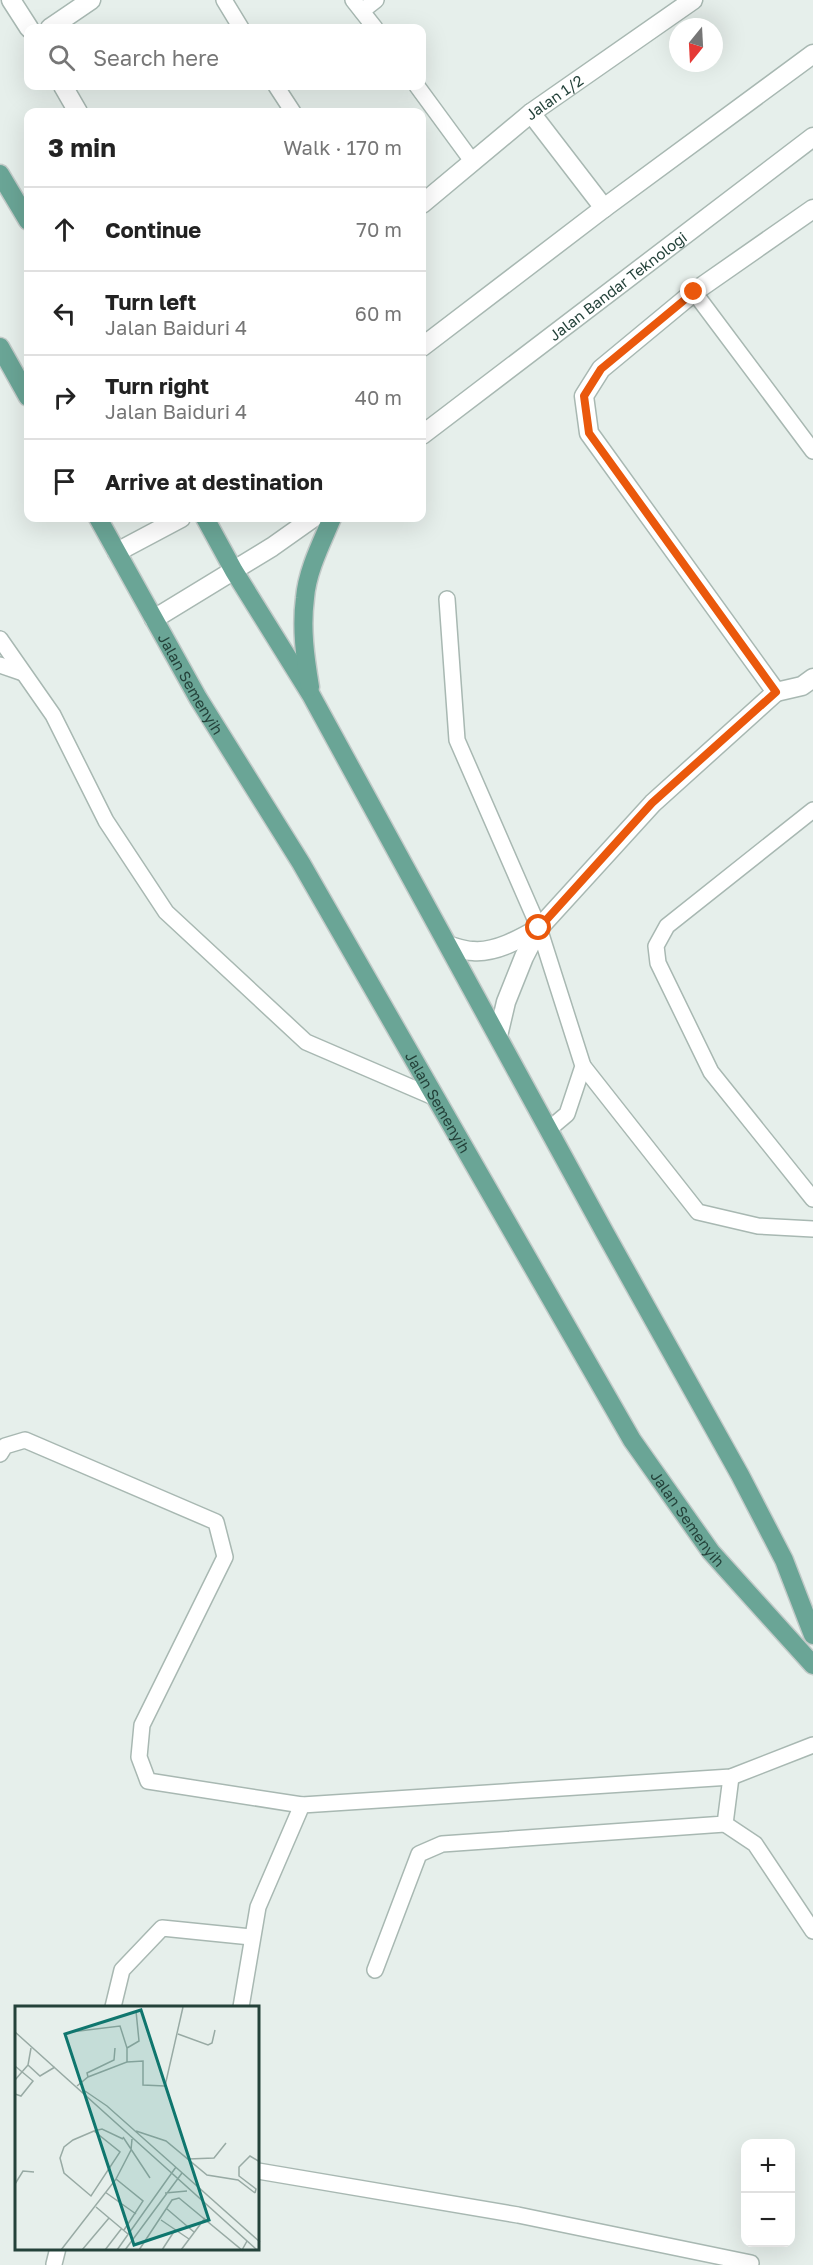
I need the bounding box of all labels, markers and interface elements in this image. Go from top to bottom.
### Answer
north arrow [669,18,723,72]
search box [24,24,426,90]
icon: search [45,41,78,74]
text: Search here [93,44,219,71]
street label: Jalan 1/2 [521,71,586,123]
text: 3 min [48,132,116,163]
text: Walk · 170 m [283,135,402,159]
icon: ahead [48,213,81,246]
text: Continue [105,216,201,243]
text: 70 m [356,217,402,241]
street label: Jalan Bandar Teknologi [545,228,690,344]
route end [680,278,706,304]
text: Turn left [105,288,196,315]
icon: left [48,297,81,330]
text: 60 m [355,301,402,325]
text: Jalan Baiduri 4 [105,315,247,339]
text: Turn right [105,372,209,399]
icon: right [48,381,81,414]
text: 40 m [355,385,402,409]
text: Jalan Baiduri 4 [105,399,247,423]
icon: arrive [48,465,81,498]
text: Arrive at destination [105,468,323,495]
street label: Jalan Semenyih [155,630,227,738]
route start [525,914,551,940]
street label: Jalan Semenyih [402,1048,474,1156]
street label: Jalan Semenyih [647,1467,729,1570]
inset map [15,2006,260,2250]
map controls [741,2139,795,2247]
button: + [741,2139,795,2193]
button: − [741,2193,795,2247]

